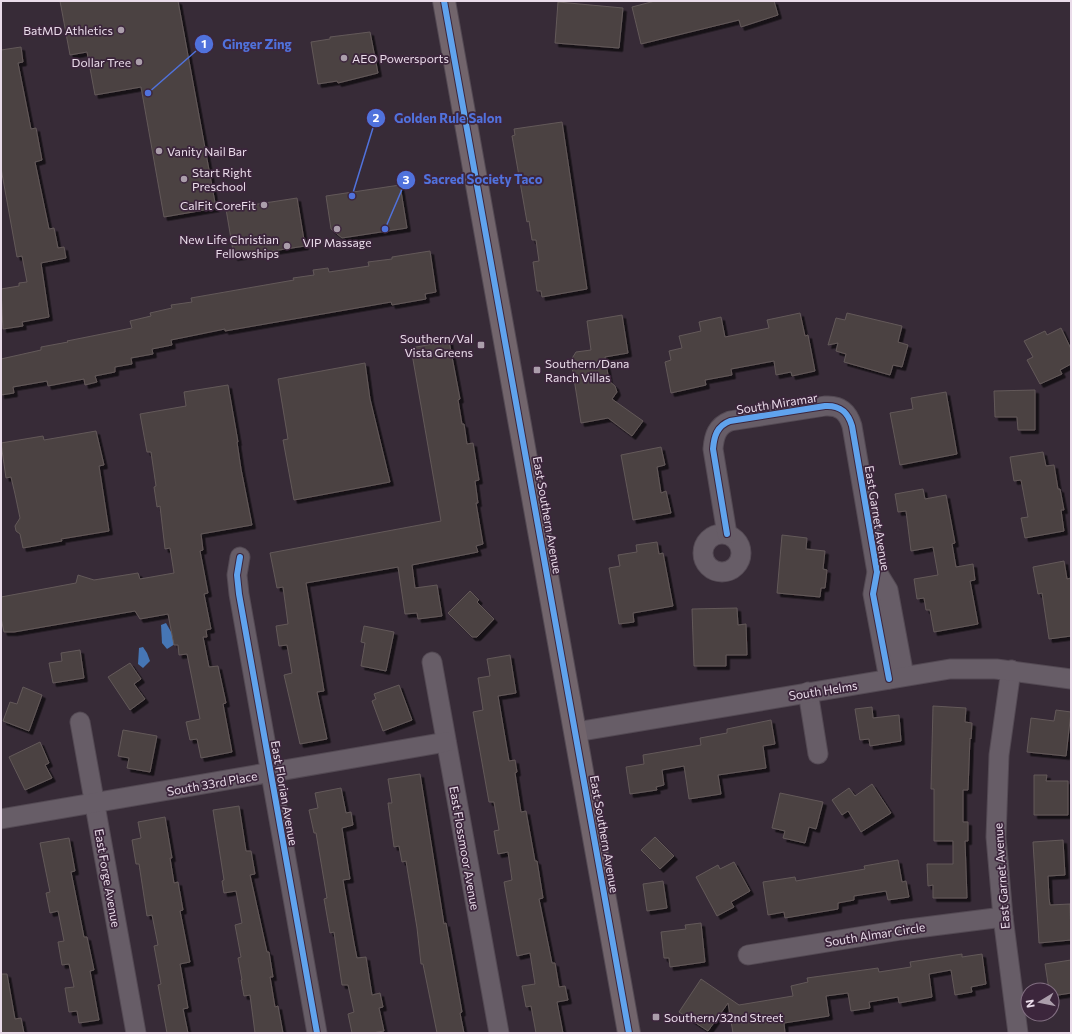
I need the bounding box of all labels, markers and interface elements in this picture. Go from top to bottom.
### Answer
place label: BatMD Athletics [23,23,113,37]
marker: BatMD Athletics [116,25,126,35]
callout: Ginger Zing [194,32,300,57]
text: 1 [201,36,207,50]
text: Ginger Zing [222,36,292,52]
place label: AEO Powersports [352,51,449,65]
marker: AEO Powersports [339,53,349,63]
place label: Dollar Tree [72,55,131,69]
marker: Dollar Tree [134,57,144,67]
callout: Golden Rule Salon [366,106,510,131]
text: 2 [373,110,380,124]
text: Golden Rule Salon [394,110,502,126]
place label: Vanity Nail Bar [167,144,247,158]
marker: Vanity Nail Bar [154,146,164,156]
place label: Start Right Preschool [192,165,252,193]
callout: Sacred Society Taco [396,167,551,192]
text: Sacred Society Taco [424,171,543,187]
text: 3 [403,172,410,186]
marker: Start Right Preschool [179,174,189,184]
place label: CalFit CoreFit [180,198,256,212]
marker: CalFit CoreFit [259,200,269,210]
marker: VIP Massage [332,224,342,234]
place label: New Life Christian Fellowships [179,232,279,260]
place label: VIP Massage [303,235,371,249]
marker: New Life Christian Fellowships [282,241,292,251]
place label: Southern/Val Vista Greens [400,331,473,359]
marker: Southern/Val Vista Greens [476,340,486,350]
place label: Southern/Dana Ranch Villas [545,356,629,384]
marker: Southern/Dana Ranch Villas [532,365,542,375]
street label: South Miramar [735,390,819,416]
street label: East Southern Avenue [531,455,565,575]
street label: East Garnet Avenue [863,464,893,572]
street label: South Helms [788,678,858,702]
street label: East Florian Avenue [269,739,301,847]
street label: South 33rd Place [166,768,258,798]
street label: East Southern Avenue [588,774,622,894]
street label: East Flossmoor Avenue [447,785,483,911]
street label: East Garnet Avenue [990,823,1012,929]
street label: East Forge Avenue [92,828,124,928]
street label: South Almar Circle [824,919,926,949]
north arrow [1020,982,1060,1022]
text: N [1023,999,1037,1009]
place label: Southern/32nd Street [664,1010,784,1024]
marker: Southern/32nd Street [651,1012,661,1022]

